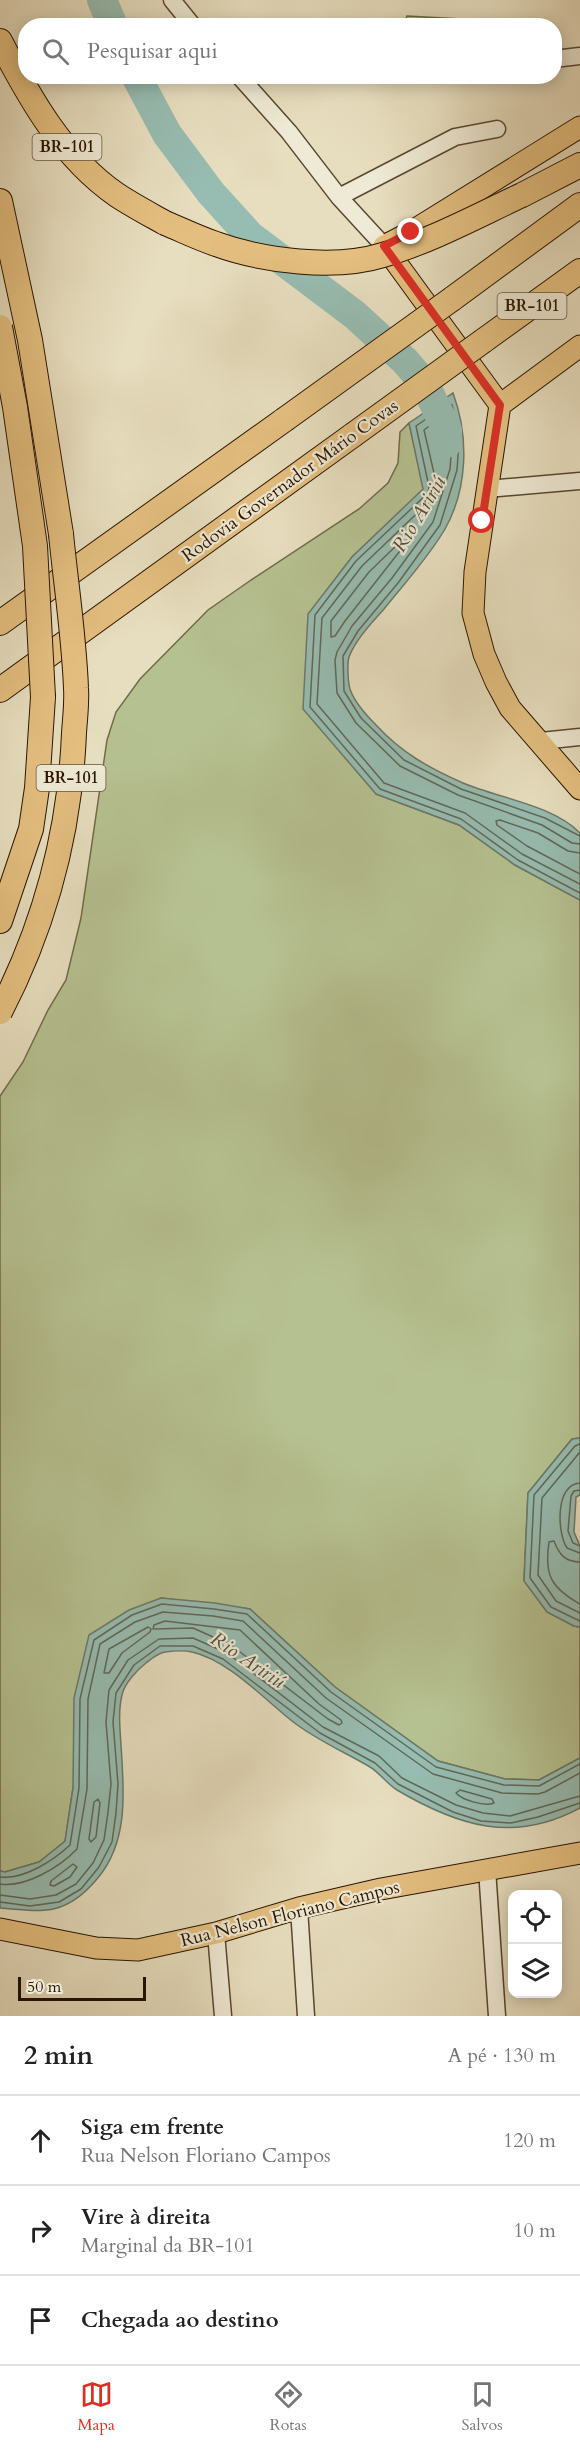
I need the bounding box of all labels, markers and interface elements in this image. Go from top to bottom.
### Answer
search box [18,18,562,84]
icon: search [39,35,72,68]
text: Pesquisar aqui [87,36,218,66]
road number: BR-101 [32,134,101,160]
route end [397,218,423,244]
road number: BR-101 [498,293,566,319]
street label: Rodovia Governador Mário Covas [177,394,403,568]
water label: Rio Aririú [386,471,452,557]
route start [468,507,494,533]
road number: BR-101 [36,765,106,791]
water label: Rio Aririú [205,1625,291,1695]
street label: Rua Nelson Floriano Campos [178,1875,402,1953]
map controls [508,1890,562,1998]
button: locate [508,1890,562,1944]
button: layers [508,1944,562,1998]
scale bar [18,1974,146,2002]
text: 50 m [27,1976,61,1998]
text: 2 min [24,2038,93,2073]
text: A pé · 130 m [448,2042,556,2069]
text: Siga em frente [81,2112,224,2142]
icon: ahead [24,2124,57,2157]
text: 120 m [503,2127,556,2154]
text: Rua Nelson Floriano Campos [81,2142,331,2169]
text: Vire à direita [81,2202,211,2232]
icon: right [24,2214,57,2247]
text: 10 m [513,2217,556,2244]
text: Marginal da BR-101 [81,2232,255,2259]
icon: arrive [24,2304,57,2337]
text: Chegada ao destino [81,2305,279,2335]
tab: Mapa [77,2378,115,2436]
tab: Rotas [270,2378,307,2436]
tab: Salvos [461,2378,503,2436]

